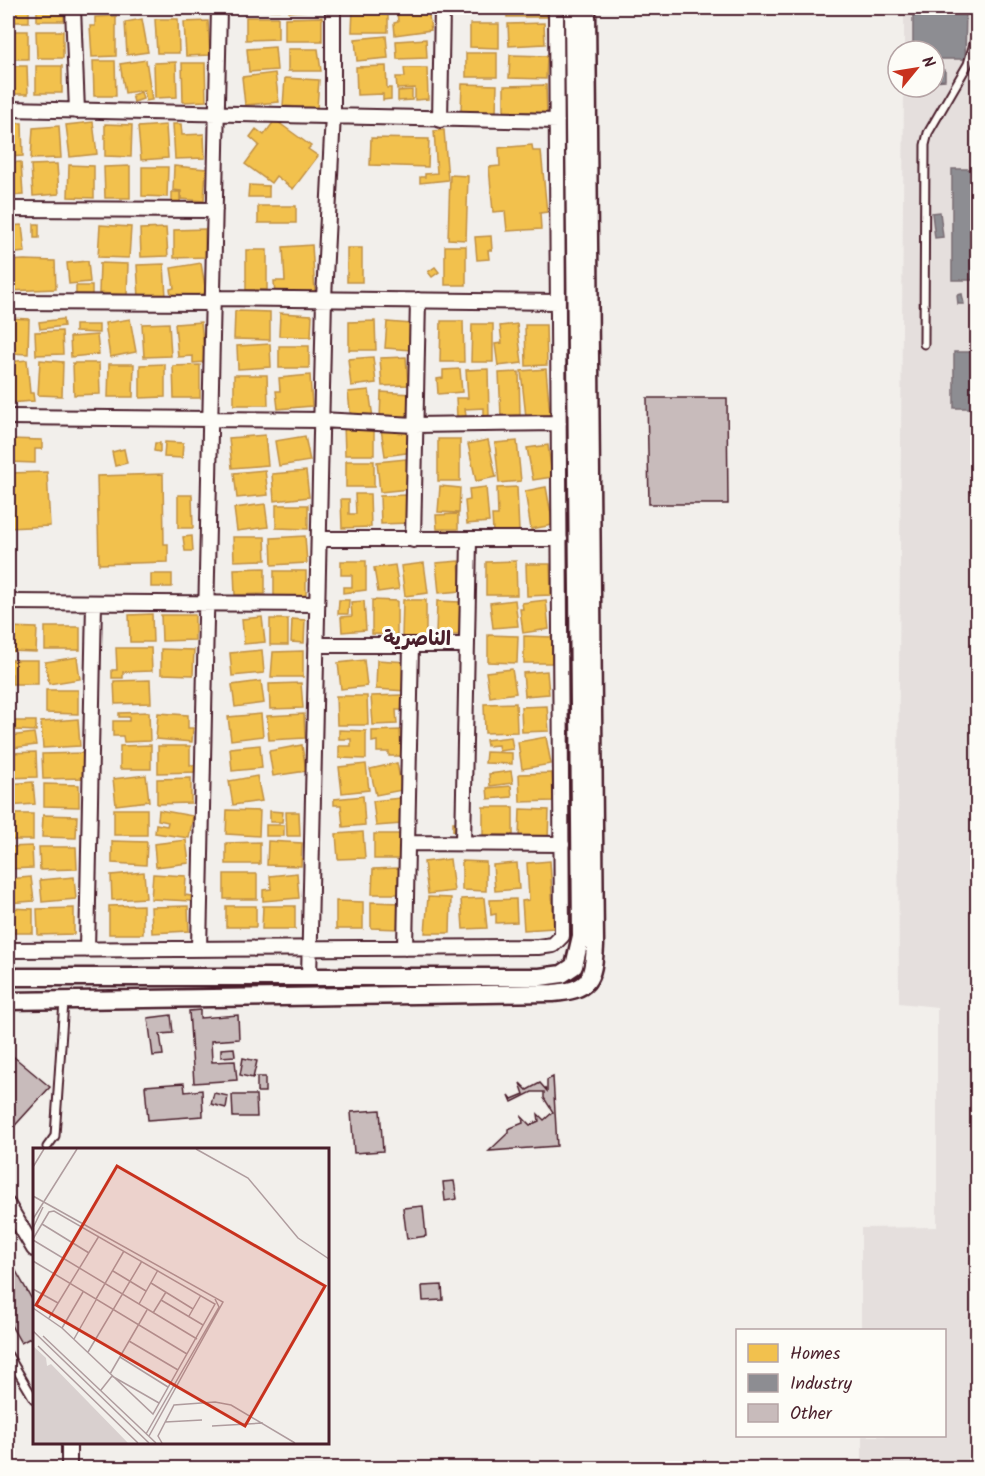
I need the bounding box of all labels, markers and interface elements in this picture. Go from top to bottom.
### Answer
north arrow [886,39,946,99]
text: N [914,52,941,73]
district label: الناصرية [383,624,451,656]
inset map [33,1148,328,1443]
legend [736,1329,946,1437]
text: Homes [790,1340,841,1369]
text: Industry [790,1370,852,1399]
text: Other [790,1400,833,1429]

